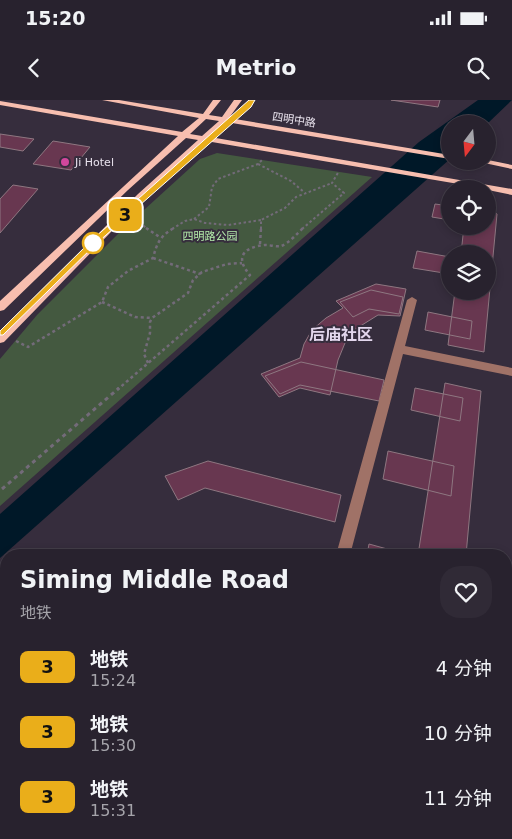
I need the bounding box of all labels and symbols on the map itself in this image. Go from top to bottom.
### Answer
street label: 四明中路 [271,110,317,130]
north arrow [441,115,496,170]
marker: Ji Hotel [59,156,71,168]
place label: Ji Hotel [74,156,114,169]
line badge: 3 [109,199,141,231]
park label: 四明路公园 [183,230,238,243]
unlabelled marker [82,232,104,254]
district label: 后庙社区 [309,325,373,344]

